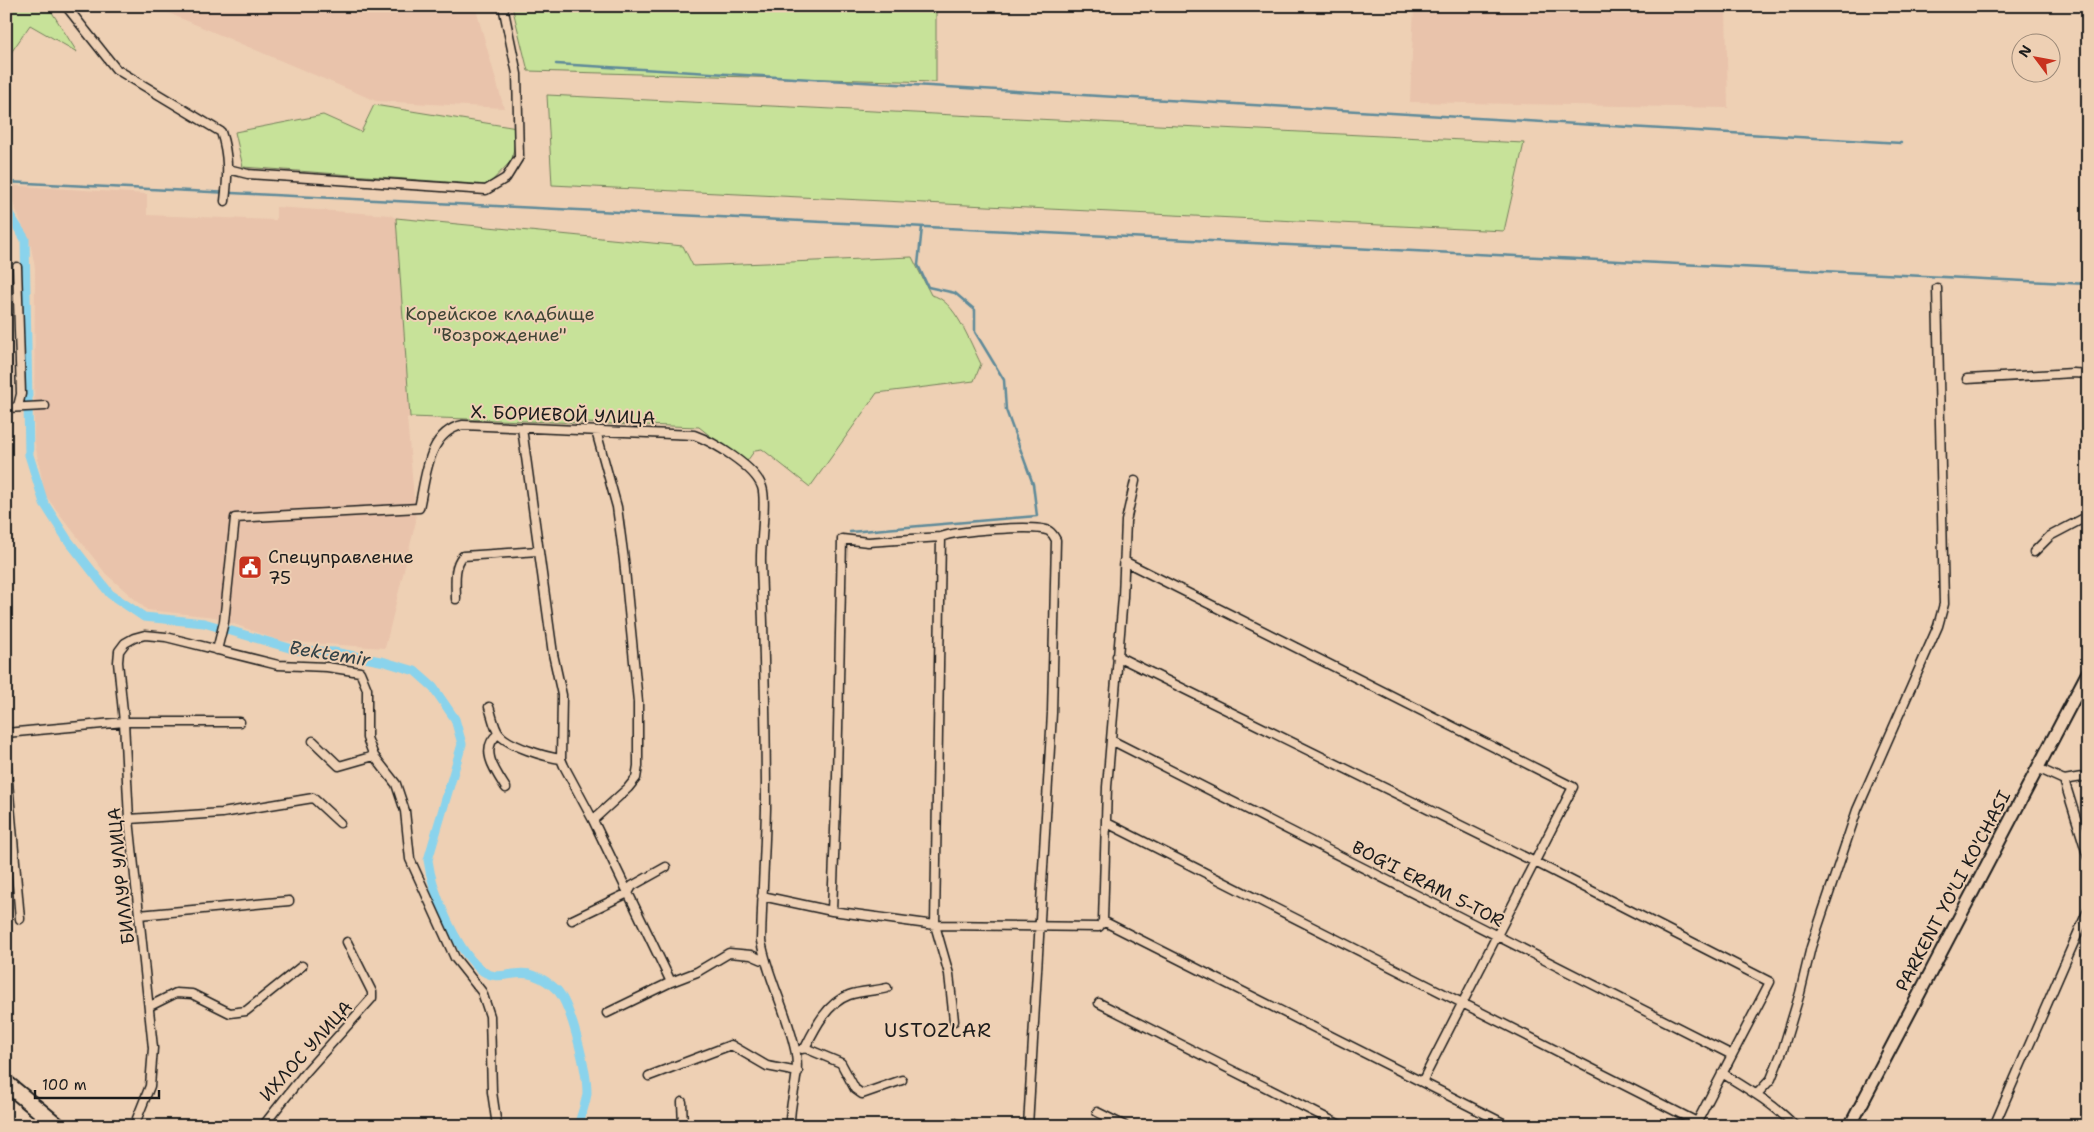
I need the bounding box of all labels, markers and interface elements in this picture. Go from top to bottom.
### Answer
north arrow [2012,32,2062,82]
text: N [2014,42,2036,61]
park label: Корейское кладбище "Возрождение" [405,302,595,347]
street label: Х. БОРИЕВОЙ УЛИЦА [470,400,656,430]
place label: Спецуправление 75 [268,545,414,590]
public building icon: Спецуправление 75 [237,554,263,580]
water label: Bektemir [288,635,373,672]
street label: PARKENT YO'LI KO'CHASI [1890,786,2016,996]
street label: БИЛЛУР УЛИЦА [102,806,140,946]
street label: BOG'I ERAM 5-TOR [1348,835,1508,933]
street label: ИХЛОС УЛИЦА [254,996,358,1106]
district label: USTOZLAR [884,1017,992,1043]
scale bar [35,1067,159,1099]
text: 100 m [42,1075,87,1095]

